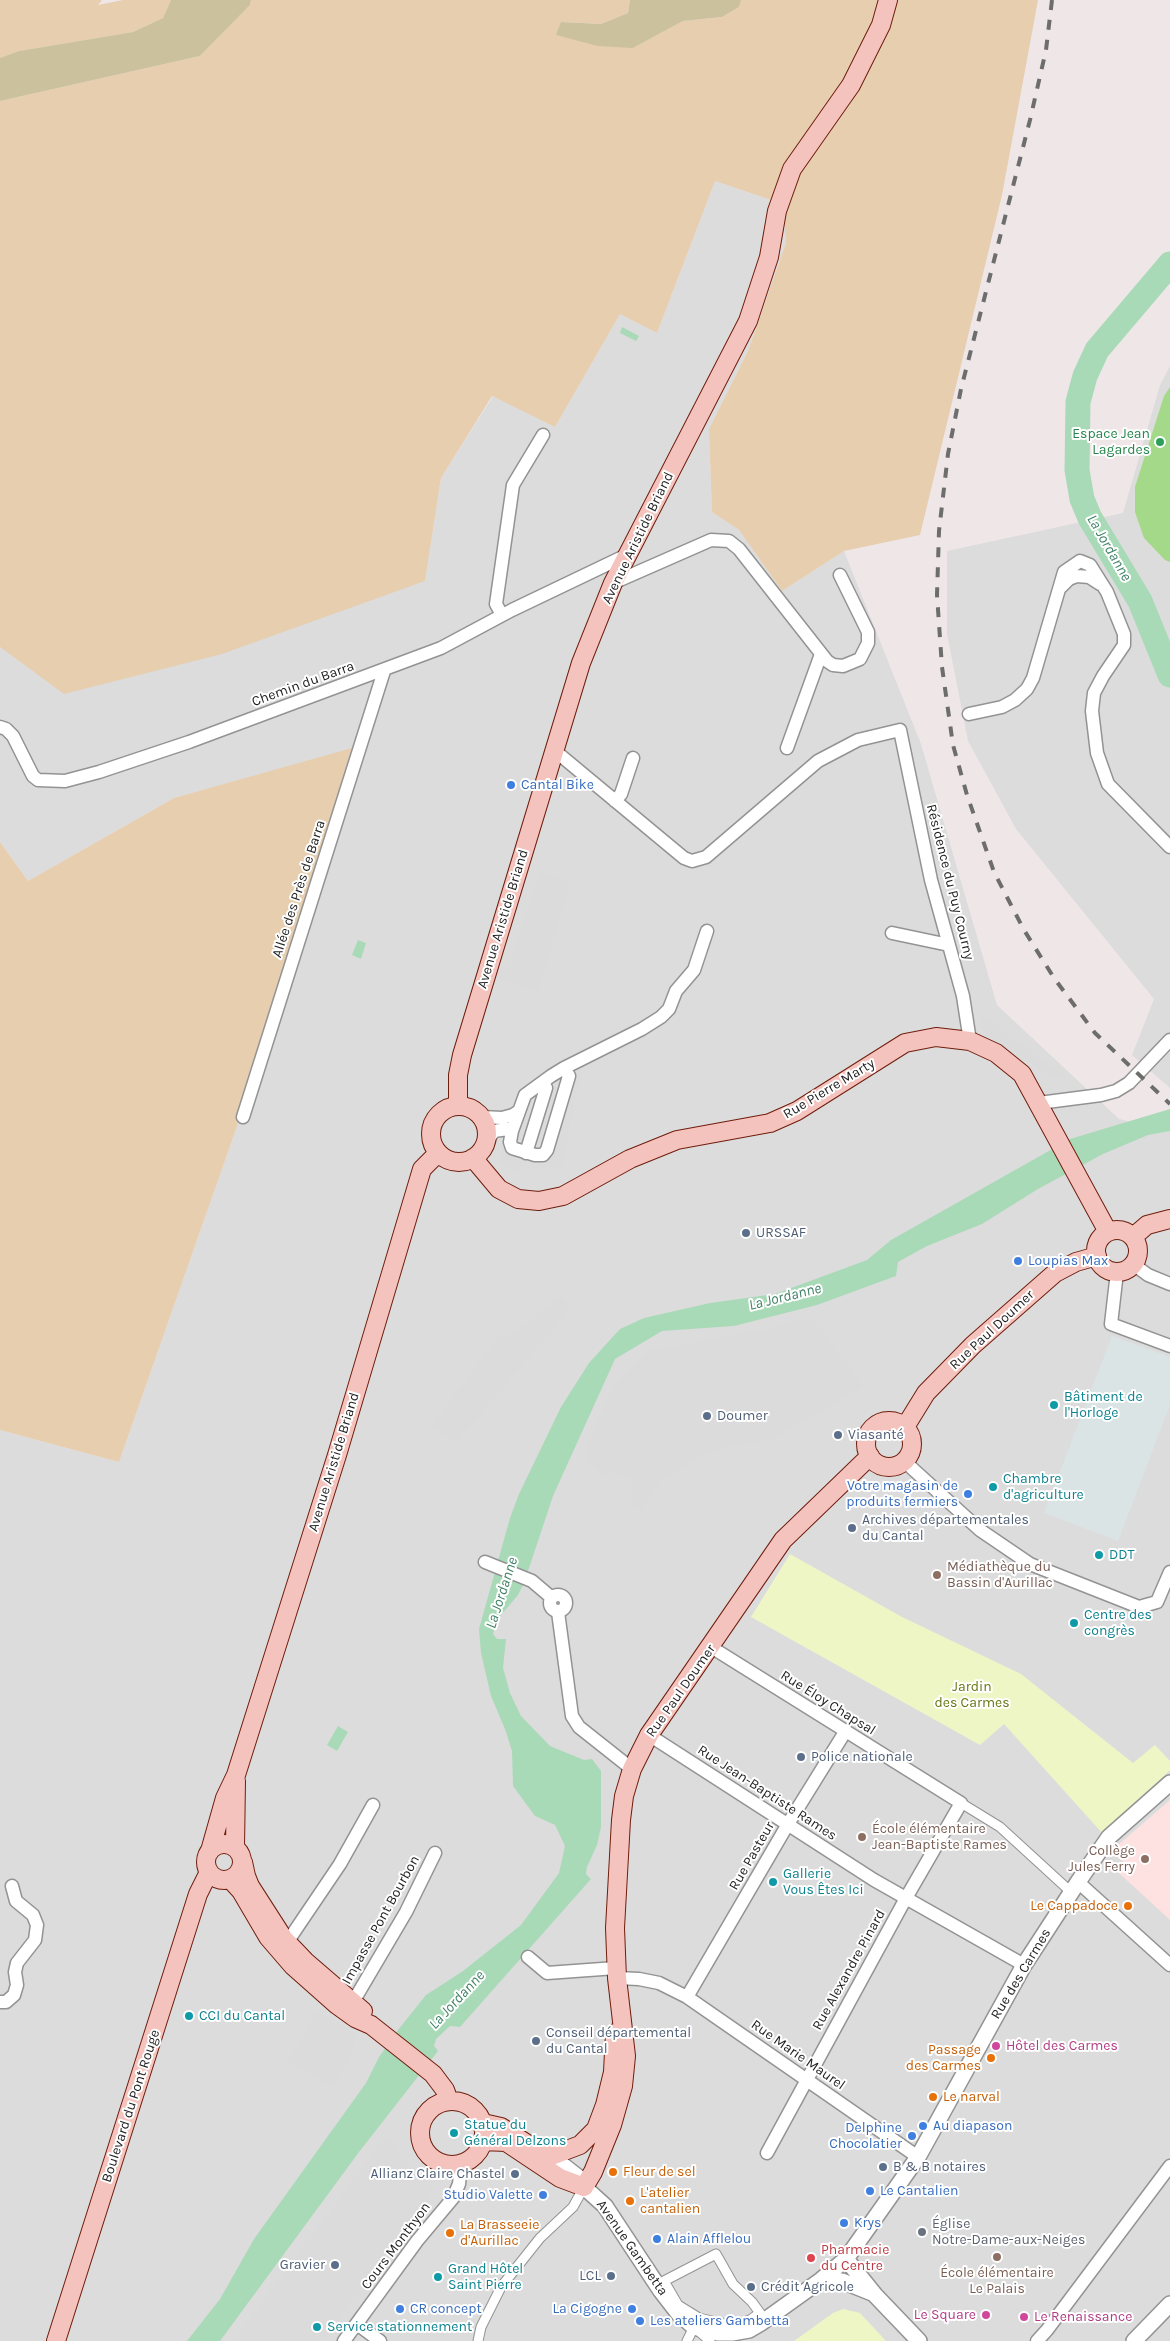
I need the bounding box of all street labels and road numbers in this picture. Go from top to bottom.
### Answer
street label: Avenue Aristide Briand [599,469,677,607]
street label: Chemin du Barra [250,658,356,710]
street label: Résidence du Puy Courny [923,802,977,962]
street label: Allée des Près de Barra [269,818,329,960]
street label: Avenue Aristide Briand [474,847,532,991]
street label: Rue Pierre Marty [780,1055,878,1123]
street label: Rue Paul Doumer [946,1287,1038,1373]
street label: Avenue Aristide Briand [305,1390,363,1534]
street label: Rue Paul Doumer [643,1641,719,1741]
street label: Rue Éloy Chapsal [777,1667,879,1739]
street label: Rue Jean-Baptiste Rames [694,1742,840,1844]
street label: Rue Pasteur [726,1819,778,1893]
street label: Impasse Pont Bourbon [339,1853,423,1987]
street label: Rue Alexandre Pinard [809,1907,889,2033]
street label: Rue des Carmes [987,1926,1055,2022]
street label: Rue Marie Maurel [748,2016,848,2094]
street label: Boulevard du Pont Rouge [98,2027,164,2185]
street label: Avenue Gambetta [593,2197,671,2299]
street label: Cours Monthyon [358,2199,434,2293]

